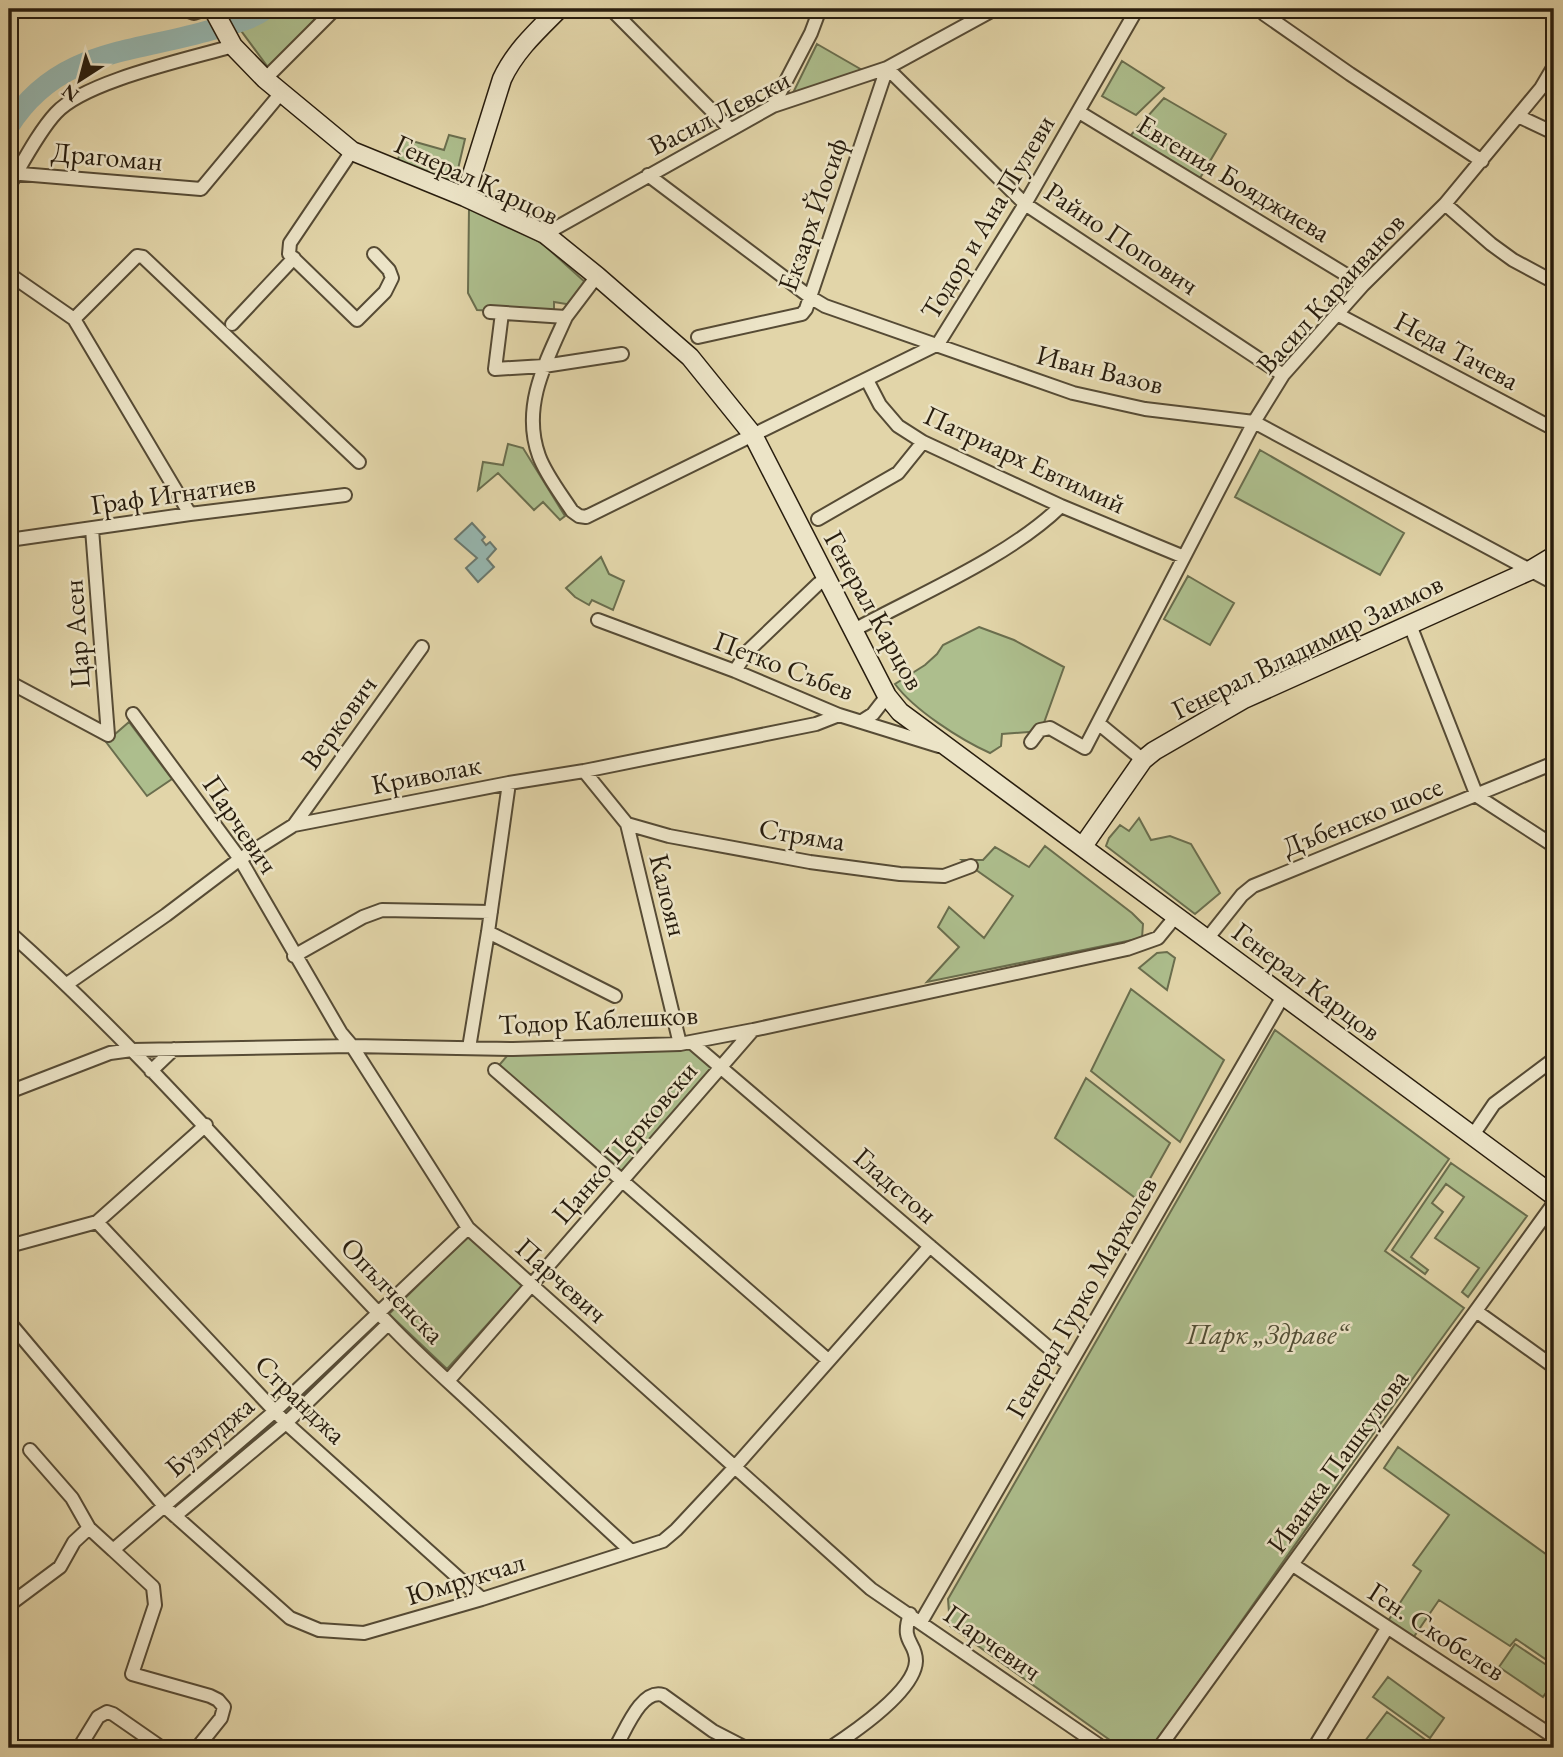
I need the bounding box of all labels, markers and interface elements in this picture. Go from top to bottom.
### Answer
north arrow [46,46,116,116]
street label: Васил Левски [642,61,796,163]
text: N [56,78,84,108]
street label: Евгения Бояджиева [1131,106,1338,250]
street label: Тодор и Ана Пулеви [912,108,1062,326]
street label: Генерал Карцов [389,125,565,233]
street label: Екзарх Йосиф [769,132,855,296]
street label: Драгоман [50,133,164,179]
street label: Райно Попович [1038,173,1206,303]
street label: Васил Караиванов [1248,205,1412,381]
street label: Неда Тачева [1388,302,1526,398]
street label: Иван Вазов [1033,336,1167,402]
street label: Патриарх Евтимий [918,397,1132,522]
street label: Граф Игнатиев [88,464,258,522]
street label: Генерал Карцов [816,524,934,696]
street label: Генерал Владимир Заимов [1166,565,1449,727]
street label: Цар Асен [54,578,98,690]
street label: Петко Събев [709,622,859,708]
street label: Веркович [292,668,384,776]
street label: Криволак [368,746,484,802]
street label: Дъбенско шосе [1276,767,1448,865]
street label: Парчевич [195,768,287,880]
street label: Стряма [756,809,848,859]
street label: Калоян [641,850,697,940]
street label: Генерал Карцов [1226,913,1389,1049]
street label: Тодор Каблешков [497,996,699,1042]
street label: Цанко Церковски [543,1053,705,1231]
street label: Гладстон [847,1139,945,1231]
street label: Генерал Гурко Мархолев [997,1170,1165,1424]
street label: Опълченска [333,1229,453,1352]
street label: Парчевич [509,1229,615,1331]
park label: Парк „Здраве“ [1186,1316,1351,1352]
street label: Странджа [247,1346,355,1452]
street label: Иванка Пашкулова [1258,1361,1416,1560]
street label: Бузлуджа [157,1387,262,1485]
street label: Юмрукчал [401,1543,529,1613]
street label: Ген. Скобелев [1362,1573,1513,1689]
street label: Парчевич [937,1595,1049,1689]

